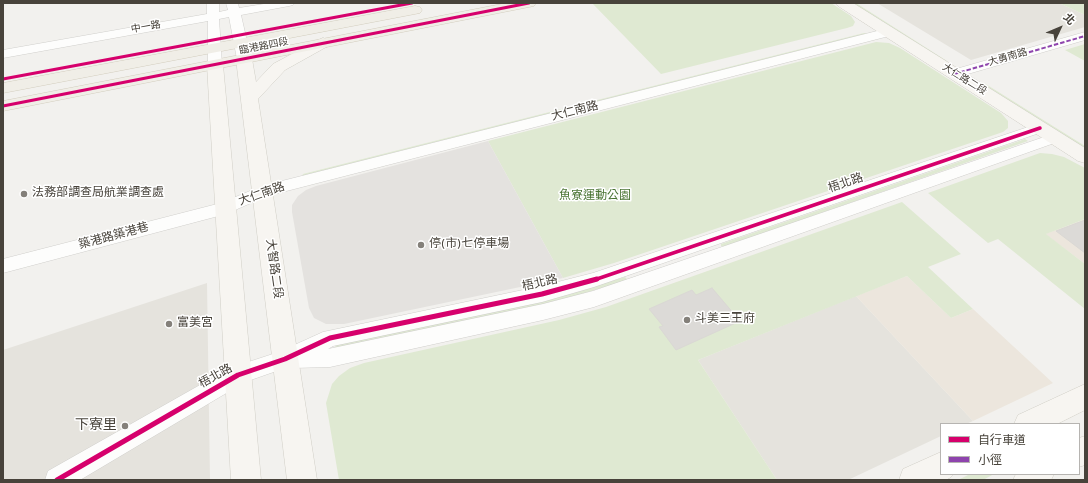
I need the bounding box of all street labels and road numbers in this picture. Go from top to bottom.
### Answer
street label: 中一路 [130,19,162,37]
street label: 臨港路四段 [238,36,290,58]
street label: 大勇南路 [987,47,1029,69]
street label: 大仁路二段 [940,62,988,98]
street label: 大仁南路 [550,99,600,125]
street label: 梧北路 [827,171,865,197]
street label: 大仁南路 [237,180,287,210]
street label: 築港路築港巷 [77,221,151,253]
street label: 大智路二段 [262,238,284,300]
street label: 梧北路 [521,273,559,295]
street label: 梧北路 [197,362,235,392]

